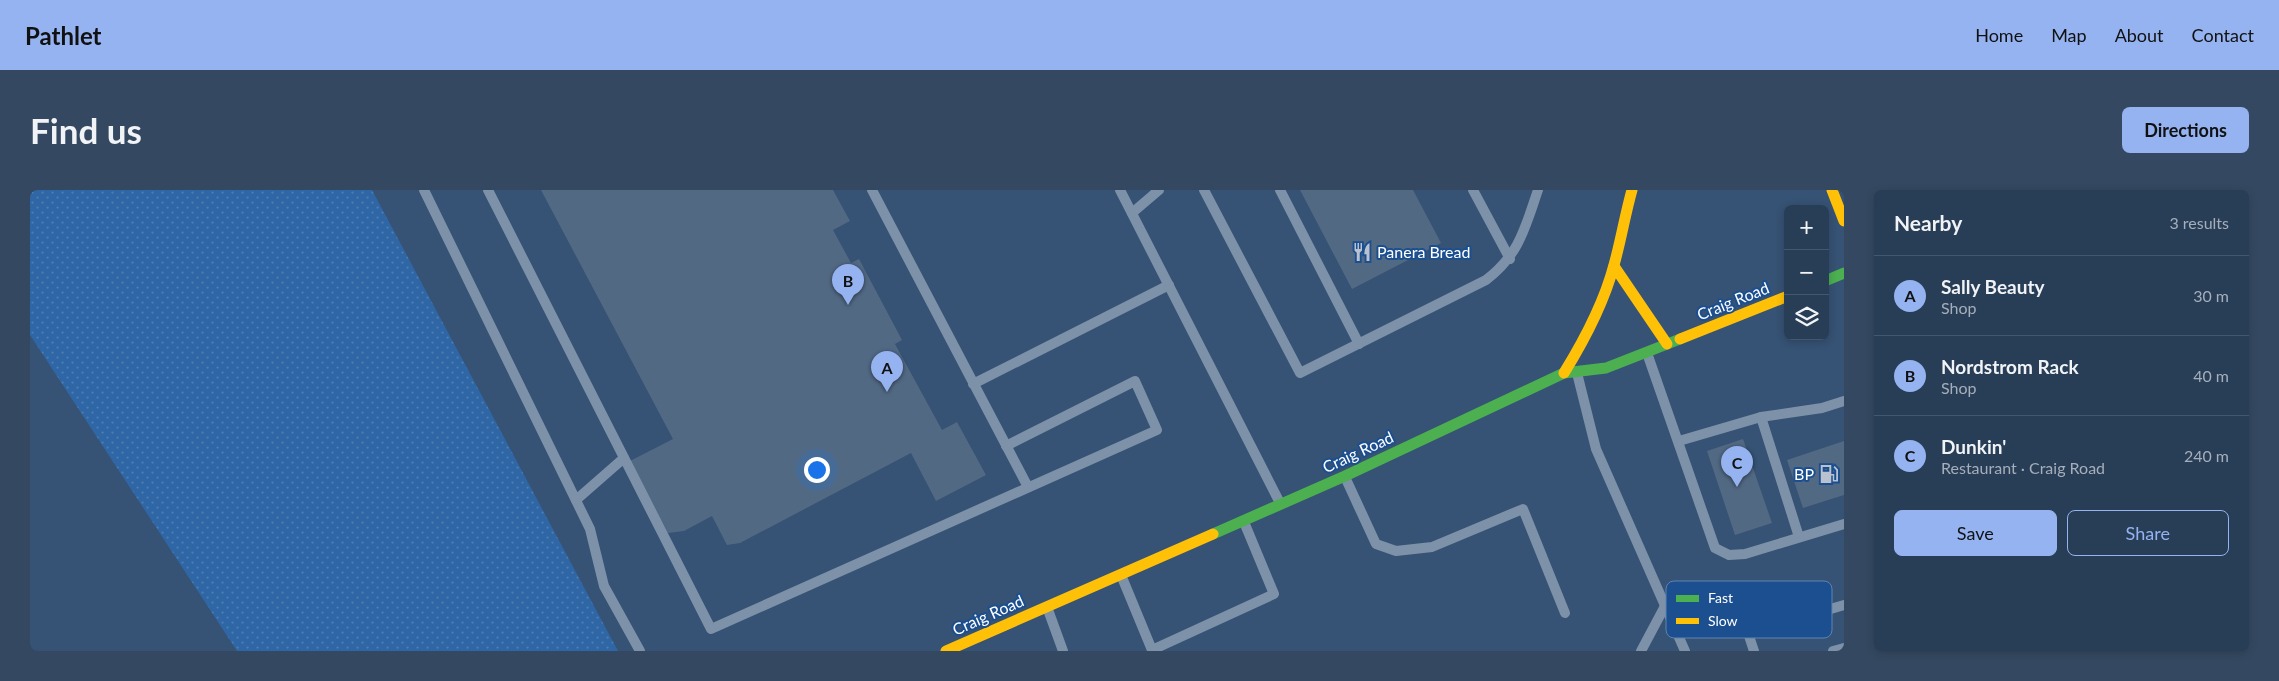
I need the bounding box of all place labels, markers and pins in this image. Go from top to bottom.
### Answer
restaurant icon: Panera Bread [1351,241,1373,263]
place label: Panera Bread [1377,242,1470,261]
pin: B [832,264,864,305]
pin: A [871,351,903,392]
pin: C [1721,446,1753,487]
fuel station icon: BP [1818,463,1840,485]
place label: BP [1794,464,1814,483]

